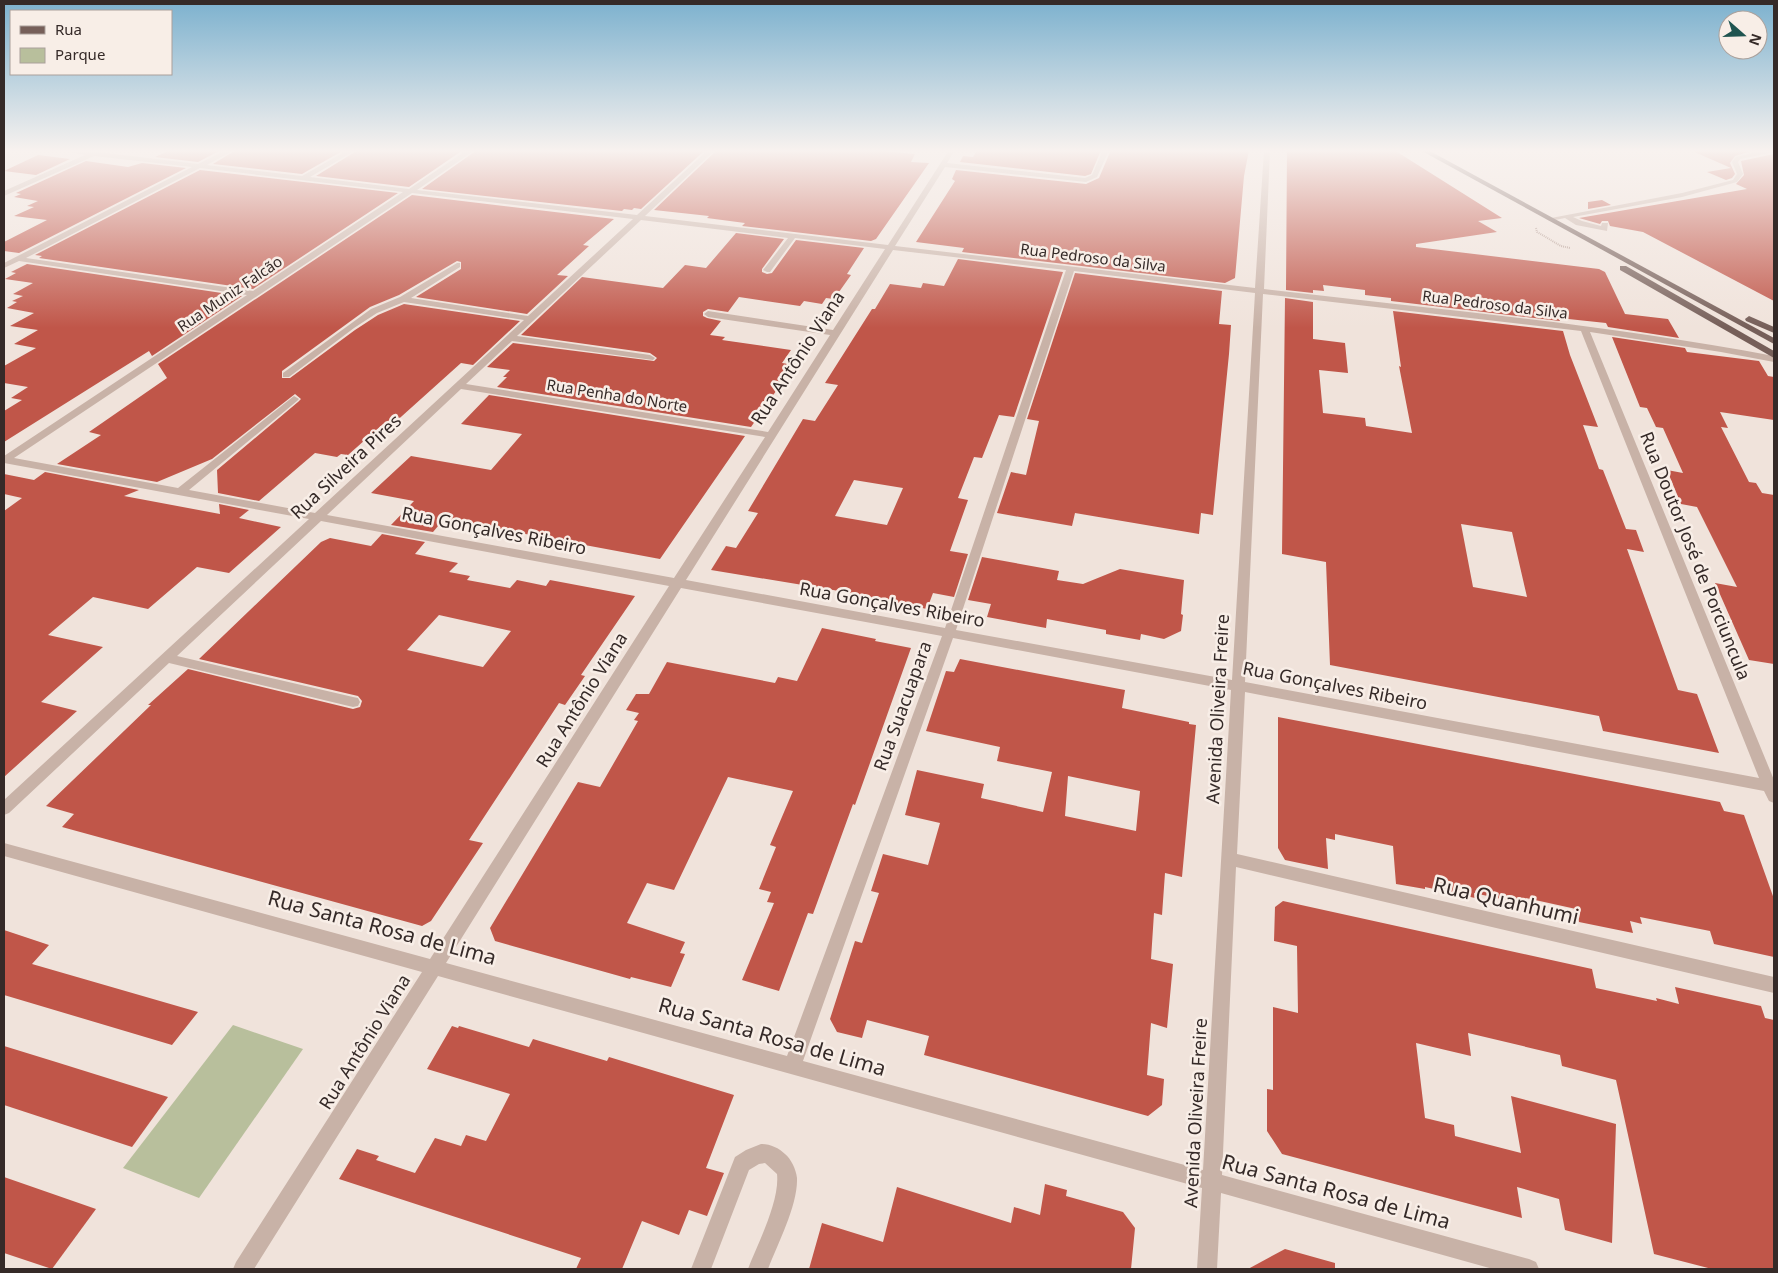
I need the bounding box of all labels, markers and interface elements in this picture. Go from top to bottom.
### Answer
legend [10,10,172,75]
north arrow [1718,10,1768,60]
text: Rua [55,19,82,39]
text: N [1745,31,1767,48]
text: Parque [55,44,105,64]
street label: Rua Pedroso da Silva [1019,238,1167,276]
street label: Rua Muniz Falcão [173,251,286,336]
street label: Rua Pedroso da Silva [1421,285,1569,323]
street label: Rua Antônio Viana [745,286,849,429]
street label: Rua Penha do Norte [545,374,689,416]
street label: Rua Silveira Pires [285,409,406,524]
street label: Rua Doutor José de Porciuncula [1635,428,1757,683]
street label: Rua Gonçalves Ribeiro [400,500,589,560]
street label: Rua Gonçalves Ribeiro [798,576,987,632]
street label: Avenida Oliveira Freire [1200,613,1234,804]
street label: Rua Antônio Viana [530,627,632,772]
street label: Rua Suacuapara [867,637,937,774]
street label: Rua Gonçalves Ribeiro [1241,655,1430,715]
street label: Rua Quanhumi [1431,870,1582,930]
street label: Rua Santa Rosa de Lima [265,883,500,971]
street label: Rua Antônio Viana [313,969,415,1114]
street label: Rua Santa Rosa de Lima [655,990,889,1082]
street label: Avenida Oliveira Freire [1178,1017,1212,1208]
street label: Rua Santa Rosa de Lima [1219,1147,1454,1235]

